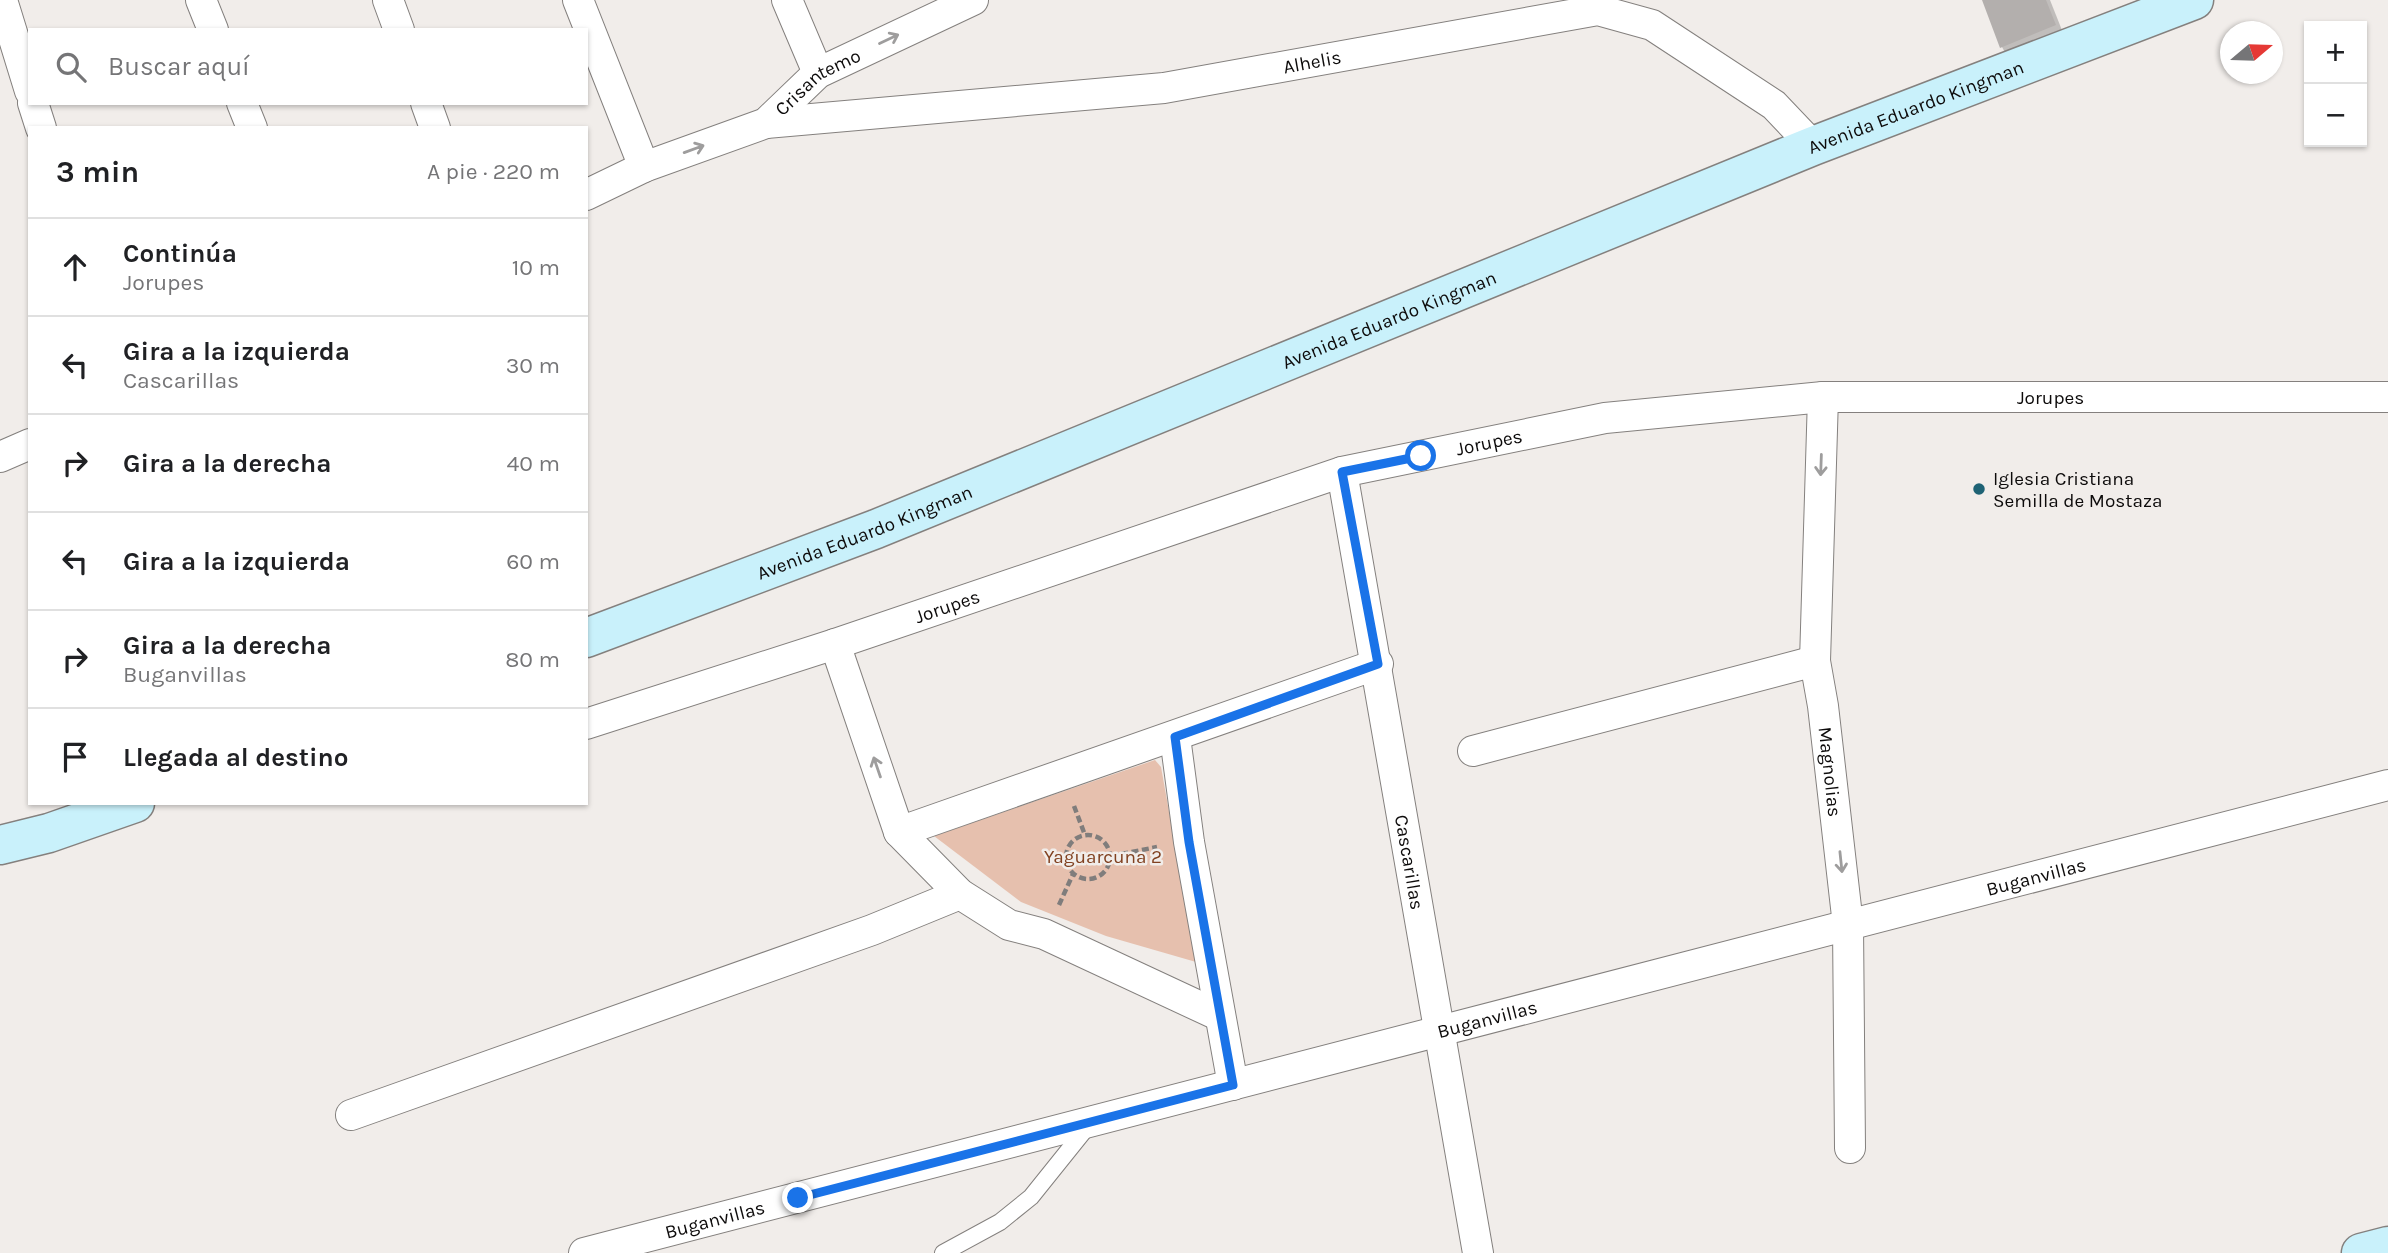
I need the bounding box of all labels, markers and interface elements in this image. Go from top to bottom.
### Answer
north arrow [2220,21,2283,84]
map controls [2304,21,2367,147]
button: + [2304,21,2367,84]
search box [28,28,588,105]
one-way arrow [878,32,899,46]
street label: Crisantemo [771,45,864,120]
street label: Alhelis [1282,46,1343,78]
icon: search [52,48,90,86]
text: Buscar aquí [108,51,250,82]
street label: Avenida Eduardo Kingman [1805,56,2027,159]
button: − [2304,84,2367,147]
one-way arrow [683,142,705,154]
text: 3 min [56,154,139,190]
text: A pie · 220 m [427,158,560,185]
text: Continúa [123,238,237,269]
icon: ahead [56,248,94,286]
text: 10 m [512,254,560,281]
street label: Avenida Eduardo Kingman [1279,267,1500,374]
text: Jorupes [123,269,204,296]
text: Gira a la izquierda [123,336,350,367]
icon: left [56,346,94,384]
text: 30 m [506,352,560,379]
text: Cascarillas [123,367,239,394]
street label: Jorupes [2017,387,2084,409]
street label: Jorupes [1454,425,1524,460]
route start [1405,440,1436,471]
icon: right [56,444,94,482]
text: Gira a la derecha [123,448,332,479]
text: 40 m [507,450,560,477]
one-way arrow [1814,453,1827,476]
place label: Iglesia Cristiana Semilla de Mostaza [1993,468,2162,512]
street label: Avenida Eduardo Kingman [754,481,976,585]
marker: Iglesia Cristiana Semilla de Mostaza [1971,481,1987,497]
icon: left [56,542,94,580]
text: Gira a la izquierda [123,546,350,577]
text: 60 m [506,548,560,575]
street label: Jorupes [912,586,983,628]
text: Gira a la derecha [123,630,332,661]
icon: right [56,640,94,678]
text: 80 m [505,646,560,673]
text: Buganvillas [123,661,247,688]
street label: Magnolias [1813,726,1846,818]
icon: arrive [56,738,94,776]
text: Llegada al destino [123,742,349,773]
one-way arrow [870,757,882,779]
street label: Cascarillas [1390,813,1428,912]
park label: Yaguarcuna 2 [1044,846,1162,868]
one-way arrow [1834,850,1847,873]
street label: Buganvillas [1984,854,2088,901]
street label: Buganvillas [1435,996,1540,1043]
route end [782,1182,813,1213]
street label: Buganvillas [663,1197,767,1244]

